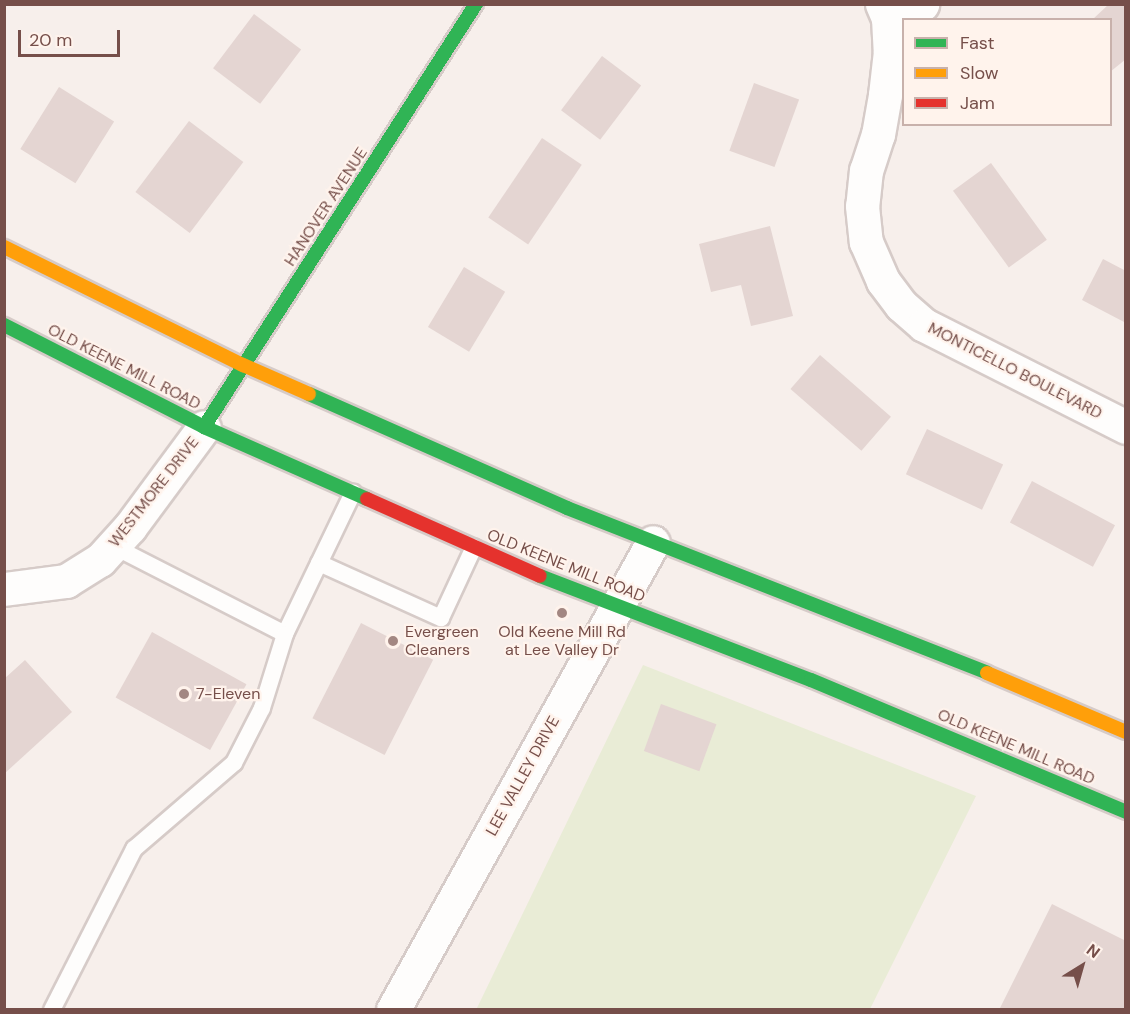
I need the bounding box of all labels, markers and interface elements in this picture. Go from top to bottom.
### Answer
scale bar [21,18,123,56]
legend [902,18,1112,126]
text: 20 m [29,28,72,52]
text: Fast [960,31,995,55]
text: Slow [960,61,999,85]
text: Jam [960,91,995,115]
street label: HANOVER AVENUE [281,144,371,270]
street label: MONTICELLO BOULEVARD [925,319,1105,423]
street label: OLD KEENE MILL ROAD [44,320,204,414]
street label: WESTMORE DRIVE [105,433,203,551]
street label: OLD KEENE MILL ROAD [484,525,648,607]
marker: Old Keene Mill Rd at Lee Valley Dr [555,606,569,620]
place label: Evergreen Cleaners [405,622,479,660]
place label: Old Keene Mill Rd at Lee Valley Dr [498,622,626,660]
marker: Evergreen Cleaners [386,634,400,648]
place label: 7-Eleven [196,684,260,704]
marker: 7-Eleven [177,687,191,701]
street label: OLD KEENE MILL ROAD [935,705,1097,789]
street label: LEE VALLEY DRIVE [482,713,564,839]
north arrow [1052,936,1112,996]
text: N [1082,939,1104,963]

